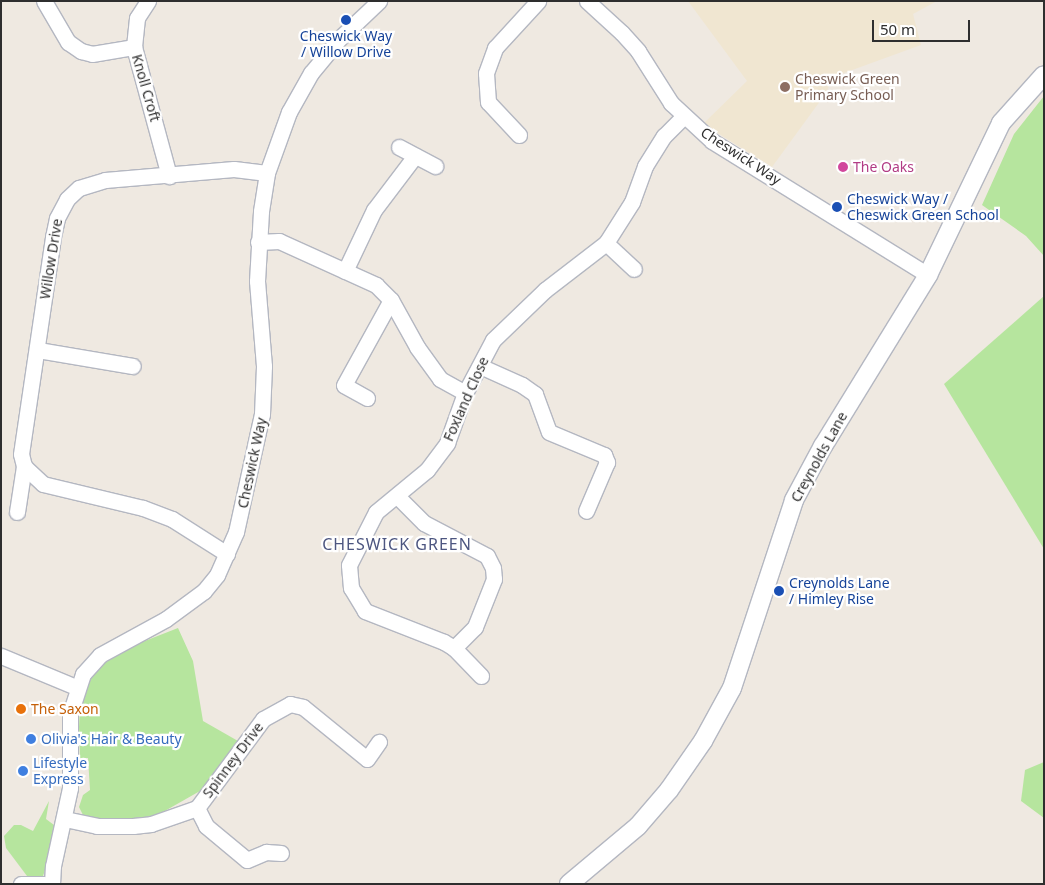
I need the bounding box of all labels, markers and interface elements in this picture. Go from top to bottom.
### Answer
scale bar [875,10,972,42]
marker: Cheswick Way / Willow Drive [340,14,352,26]
text: 50 m [880,19,915,39]
place label: Cheswick Way / Willow Drive [300,28,392,60]
street label: Knoll Croft [128,52,164,124]
place label: Cheswick Green Primary School [795,71,900,104]
marker: Cheswick Green Primary School [779,81,791,93]
street label: Cheswick Way [698,124,784,188]
place label: The Oaks [853,159,914,175]
marker: The Oaks [837,161,849,173]
place label: Cheswick Way / Cheswick Green School [847,191,999,223]
marker: Cheswick Way / Cheswick Green School [831,201,843,213]
street label: Willow Drive [36,218,66,300]
street label: Foxland Close [440,354,492,444]
street label: Creynolds Lane [787,409,851,505]
street label: Cheswick Way [234,416,270,510]
district label: CHESWICK GREEN [320,534,474,554]
place label: Creynolds Lane / Himley Rise [789,575,890,608]
marker: Creynolds Lane / Himley Rise [773,585,785,597]
place label: The Saxon [31,701,99,717]
marker: The Saxon [15,703,27,715]
street label: Spinney Drive [199,719,267,801]
place label: Olivia's Hair & Beauty [41,731,182,747]
marker: Olivia's Hair & Beauty [25,733,37,745]
place label: Lifestyle Express [33,755,87,788]
marker: Lifestyle Express [17,765,29,777]

